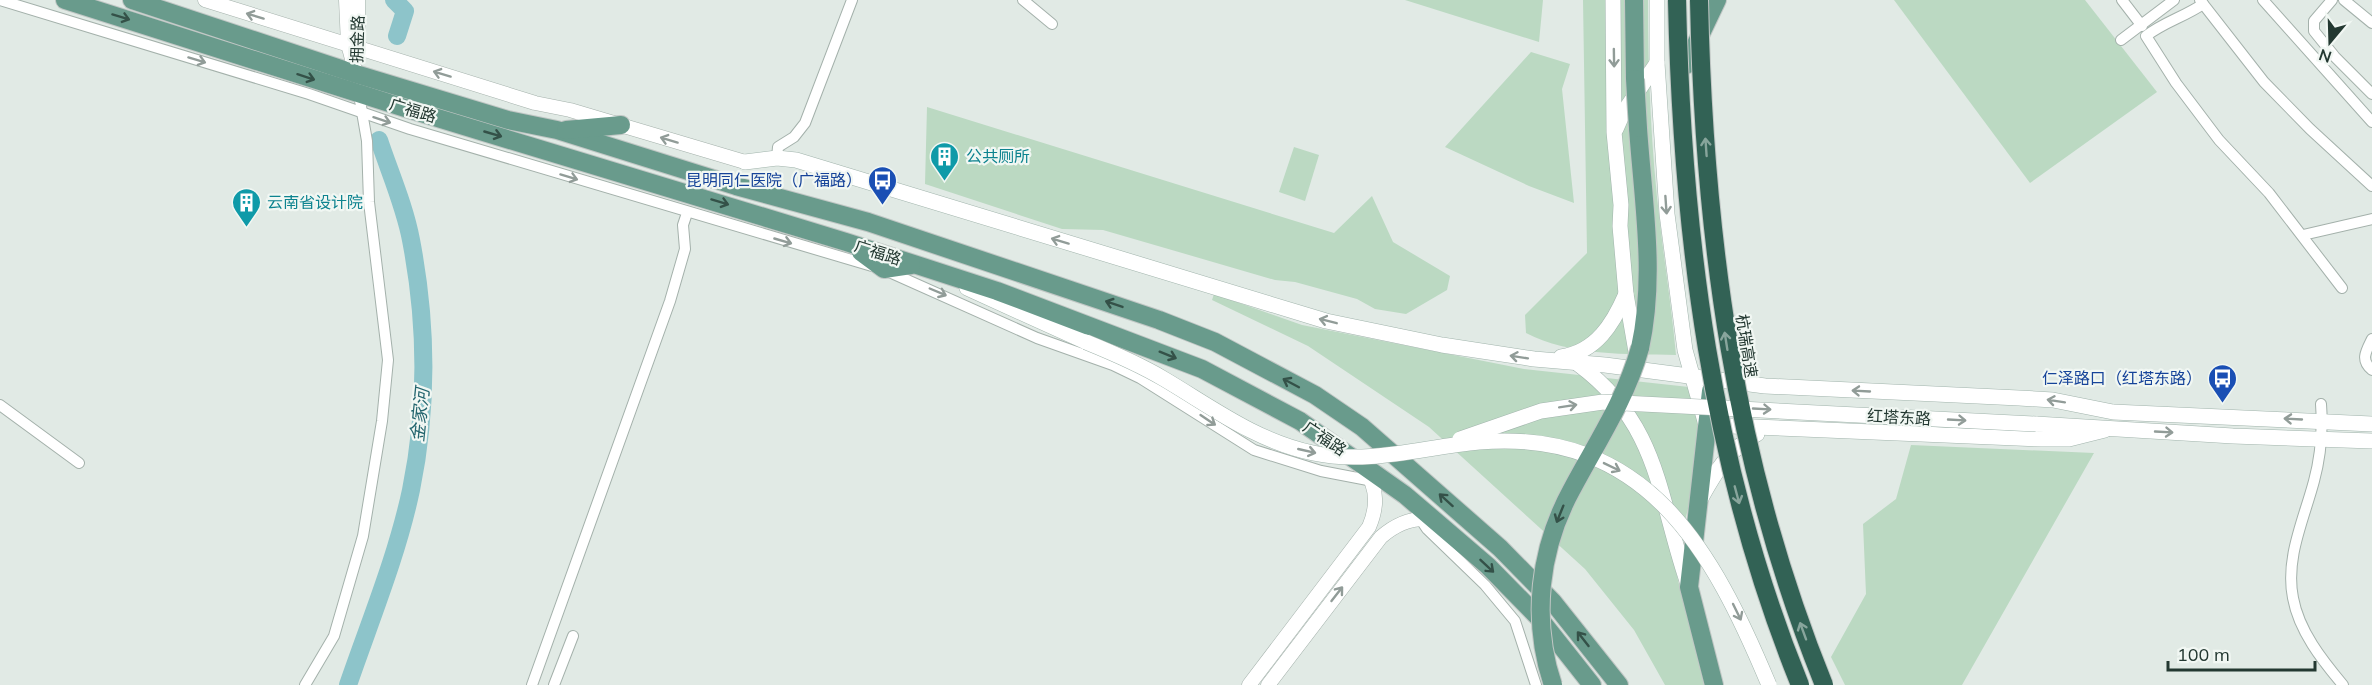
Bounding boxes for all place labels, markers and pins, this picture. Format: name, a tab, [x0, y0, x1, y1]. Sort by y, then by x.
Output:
building icon: 公共厕所	[929, 140, 961, 182]
place label: 公共厕所	[966, 146, 1030, 166]
bus stop icon: 昆明同仁医院（广福路）	[867, 164, 899, 206]
place label: 昆明同仁医院（广福路）	[686, 170, 862, 190]
building icon: 云南省设计院	[230, 186, 262, 228]
place label: 云南省设计院	[267, 192, 363, 212]
bus stop icon: 仁泽路口（红塔东路）	[2207, 362, 2239, 404]
place label: 仁泽路口（红塔东路）	[2042, 368, 2202, 388]

